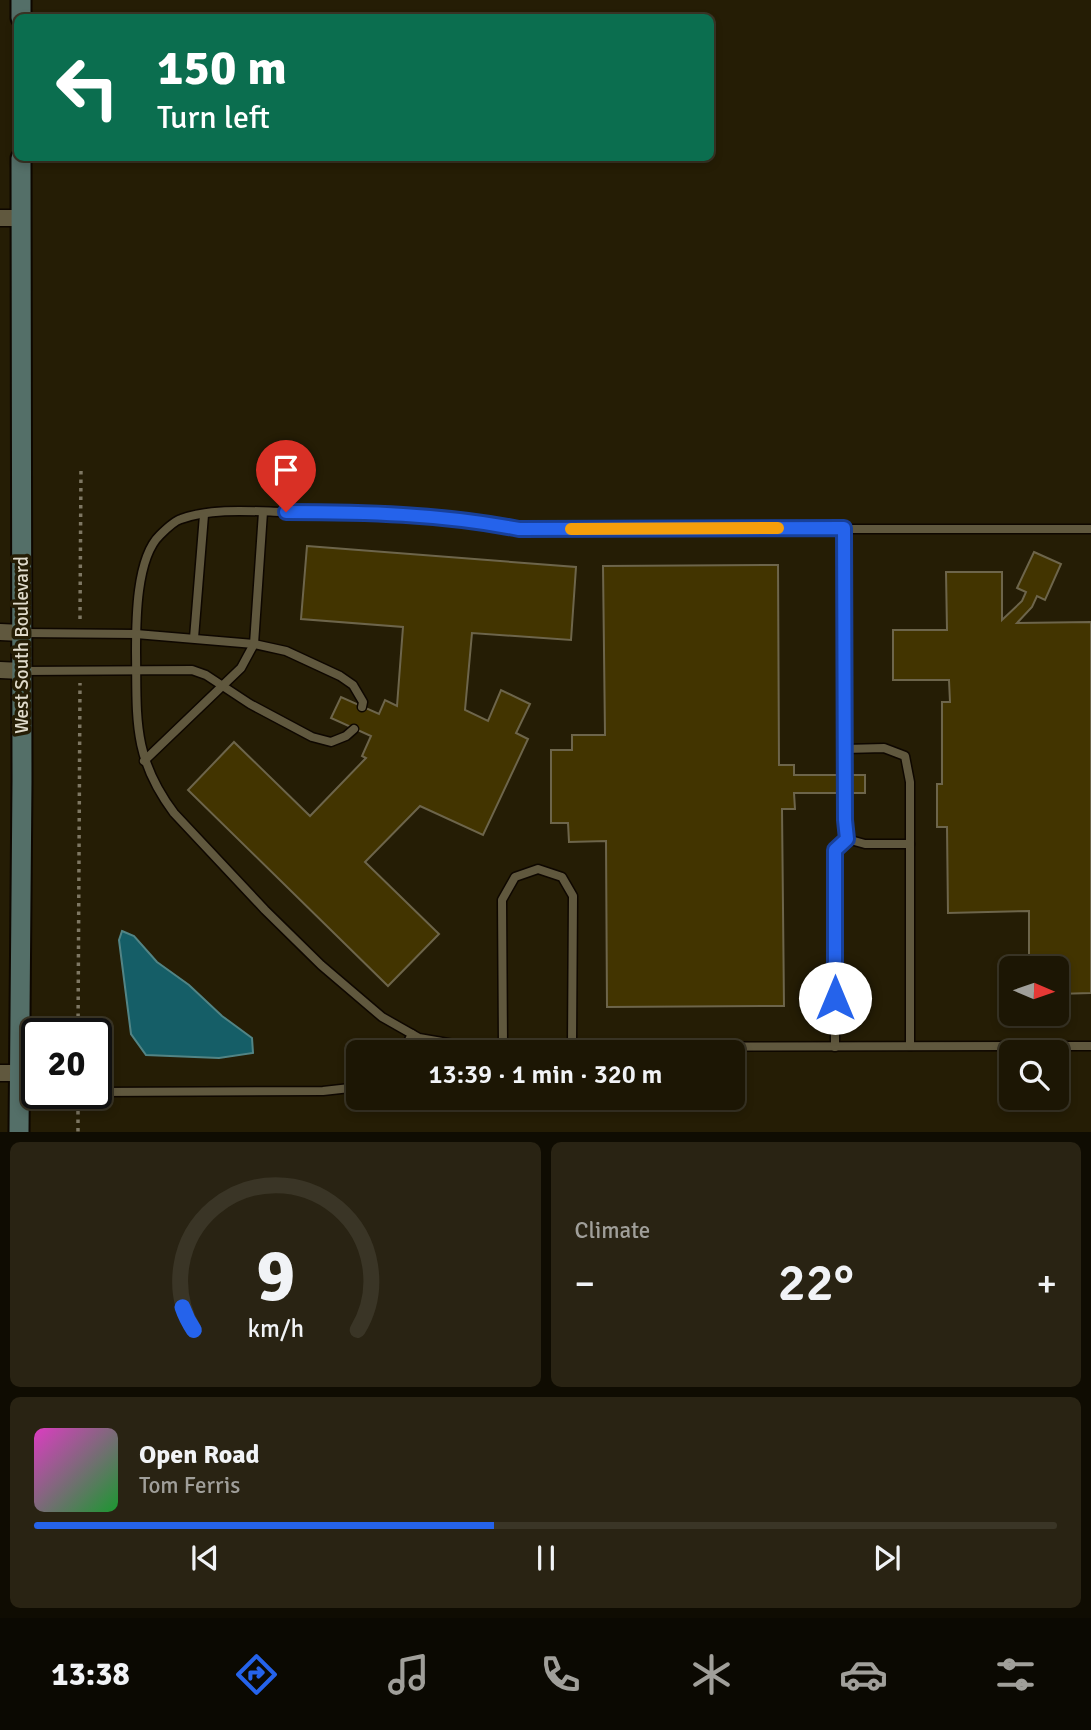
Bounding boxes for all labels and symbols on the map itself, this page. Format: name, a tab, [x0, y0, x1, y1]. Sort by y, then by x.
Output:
pin	[256, 440, 316, 512]
street label: West South Boulevard	[10, 556, 34, 734]
north arrow	[999, 956, 1069, 1026]
position arrow	[798, 961, 872, 1035]
speed limit sign: 20	[21, 1018, 112, 1109]

